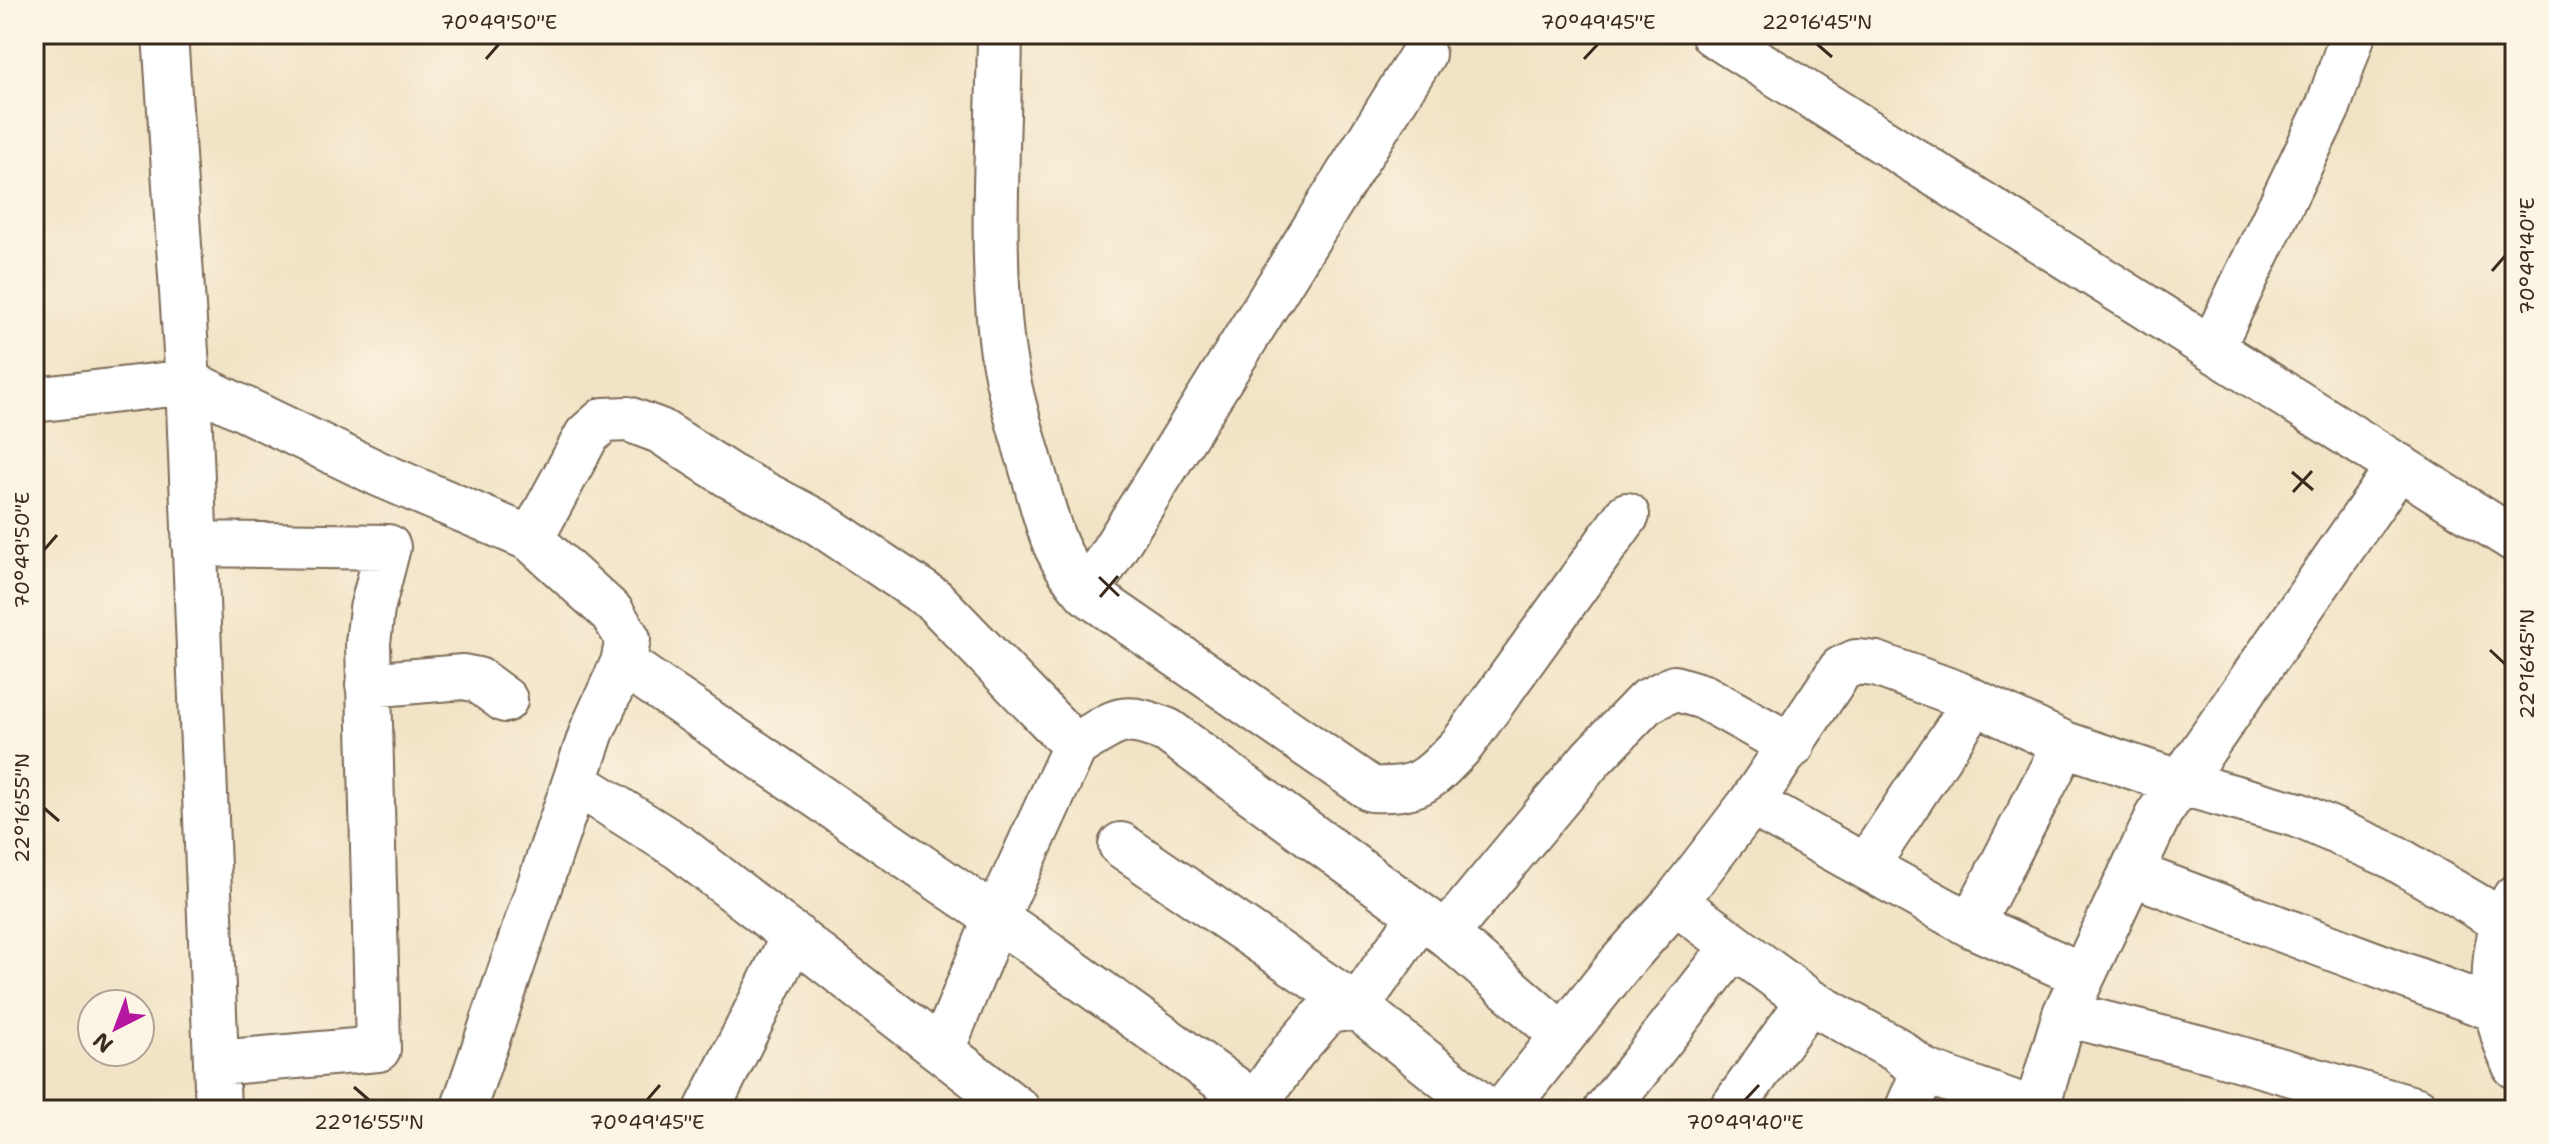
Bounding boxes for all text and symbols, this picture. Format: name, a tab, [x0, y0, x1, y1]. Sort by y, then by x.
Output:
text: 70°49'50"E	[441, 9, 557, 35]
text: 70°49'45"E	[1540, 9, 1656, 35]
text: 22°16'45"N	[1762, 9, 1872, 35]
text: 70°49'40"E	[2514, 197, 2540, 315]
text: 70°49'50"E	[9, 492, 35, 608]
text: 22°16'45"N	[2514, 609, 2540, 719]
text: 22°16'55"N	[9, 753, 35, 863]
north arrow	[76, 988, 156, 1068]
text: N	[87, 1026, 119, 1059]
text: 22°16'55"N	[314, 1109, 424, 1135]
text: 70°49'45"E	[589, 1109, 705, 1135]
text: 70°49'40"E	[1686, 1109, 1804, 1135]

